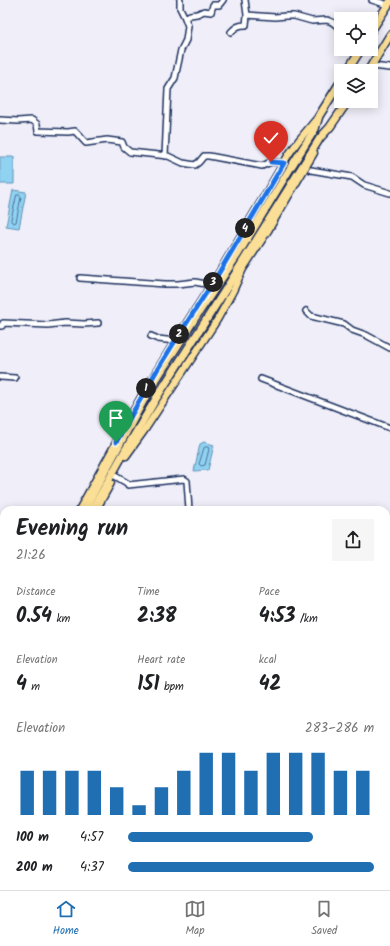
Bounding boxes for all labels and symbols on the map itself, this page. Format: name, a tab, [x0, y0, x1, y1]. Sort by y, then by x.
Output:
pin	[254, 121, 288, 162]
pin: 4	[235, 218, 255, 238]
pin: 3	[203, 272, 223, 292]
pin: 2	[169, 324, 189, 344]
pin: 1	[136, 378, 156, 398]
pin	[99, 401, 133, 442]

